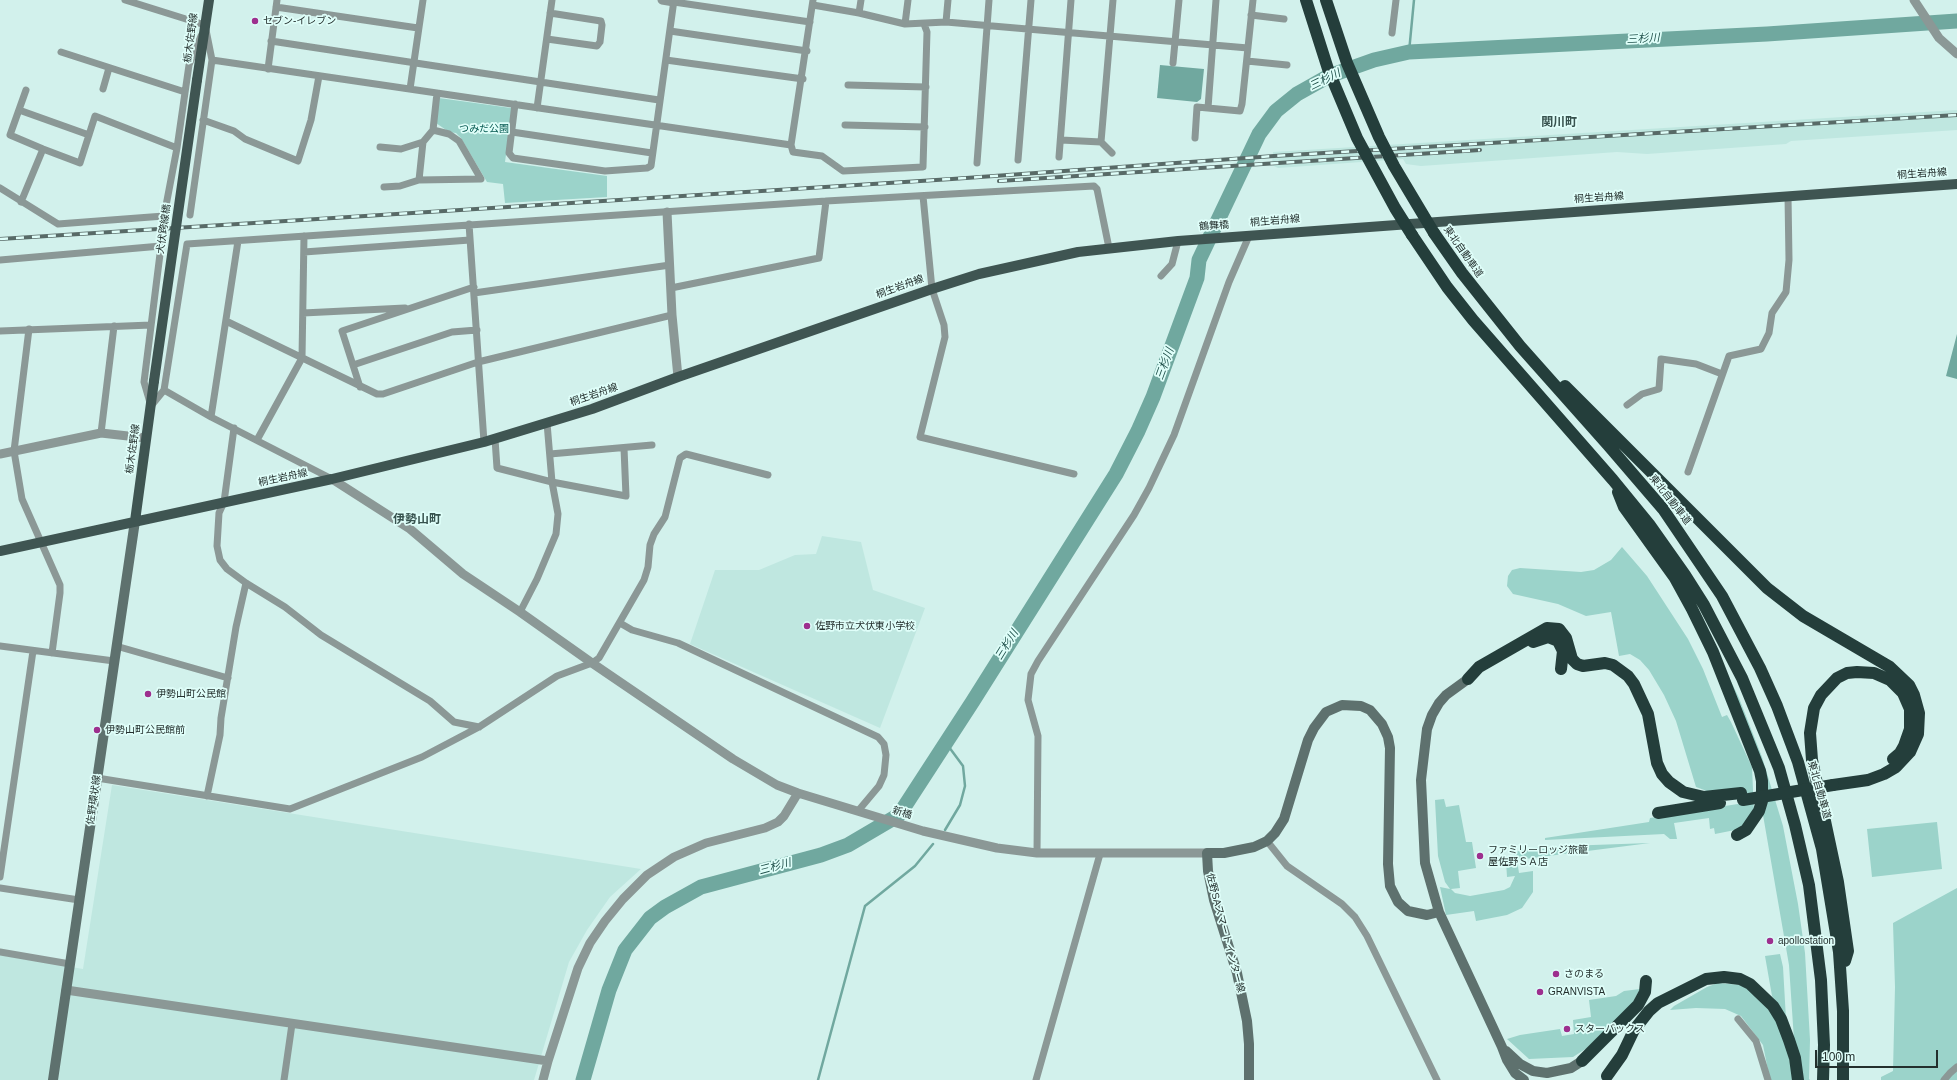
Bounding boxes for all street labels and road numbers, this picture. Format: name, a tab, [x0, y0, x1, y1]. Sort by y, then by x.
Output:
street label: 栃木佐野線	[182, 12, 200, 64]
street label: 桐生岩舟線	[1897, 166, 1947, 182]
street label: 桐生岩舟線	[1574, 190, 1624, 206]
street label: 犬伏跨線橋	[155, 203, 173, 255]
street label: 桐生岩舟線	[1250, 213, 1300, 229]
street label: 鶴舞橋	[1199, 219, 1229, 233]
street label: 東北自動車道	[1441, 224, 1485, 280]
street label: 桐生岩舟線	[874, 273, 926, 301]
street label: 桐生岩舟線	[568, 381, 620, 409]
street label: 栃木佐野線	[124, 423, 142, 475]
street label: 桐生岩舟線	[257, 467, 309, 489]
street label: 東北自動車道	[1647, 473, 1693, 527]
street label: 東北自動車道	[1805, 760, 1833, 820]
street label: 佐野環状線	[85, 774, 103, 826]
street label: 新橋	[891, 804, 913, 822]
street label: 佐野SAスマートインター線	[1203, 872, 1247, 994]

